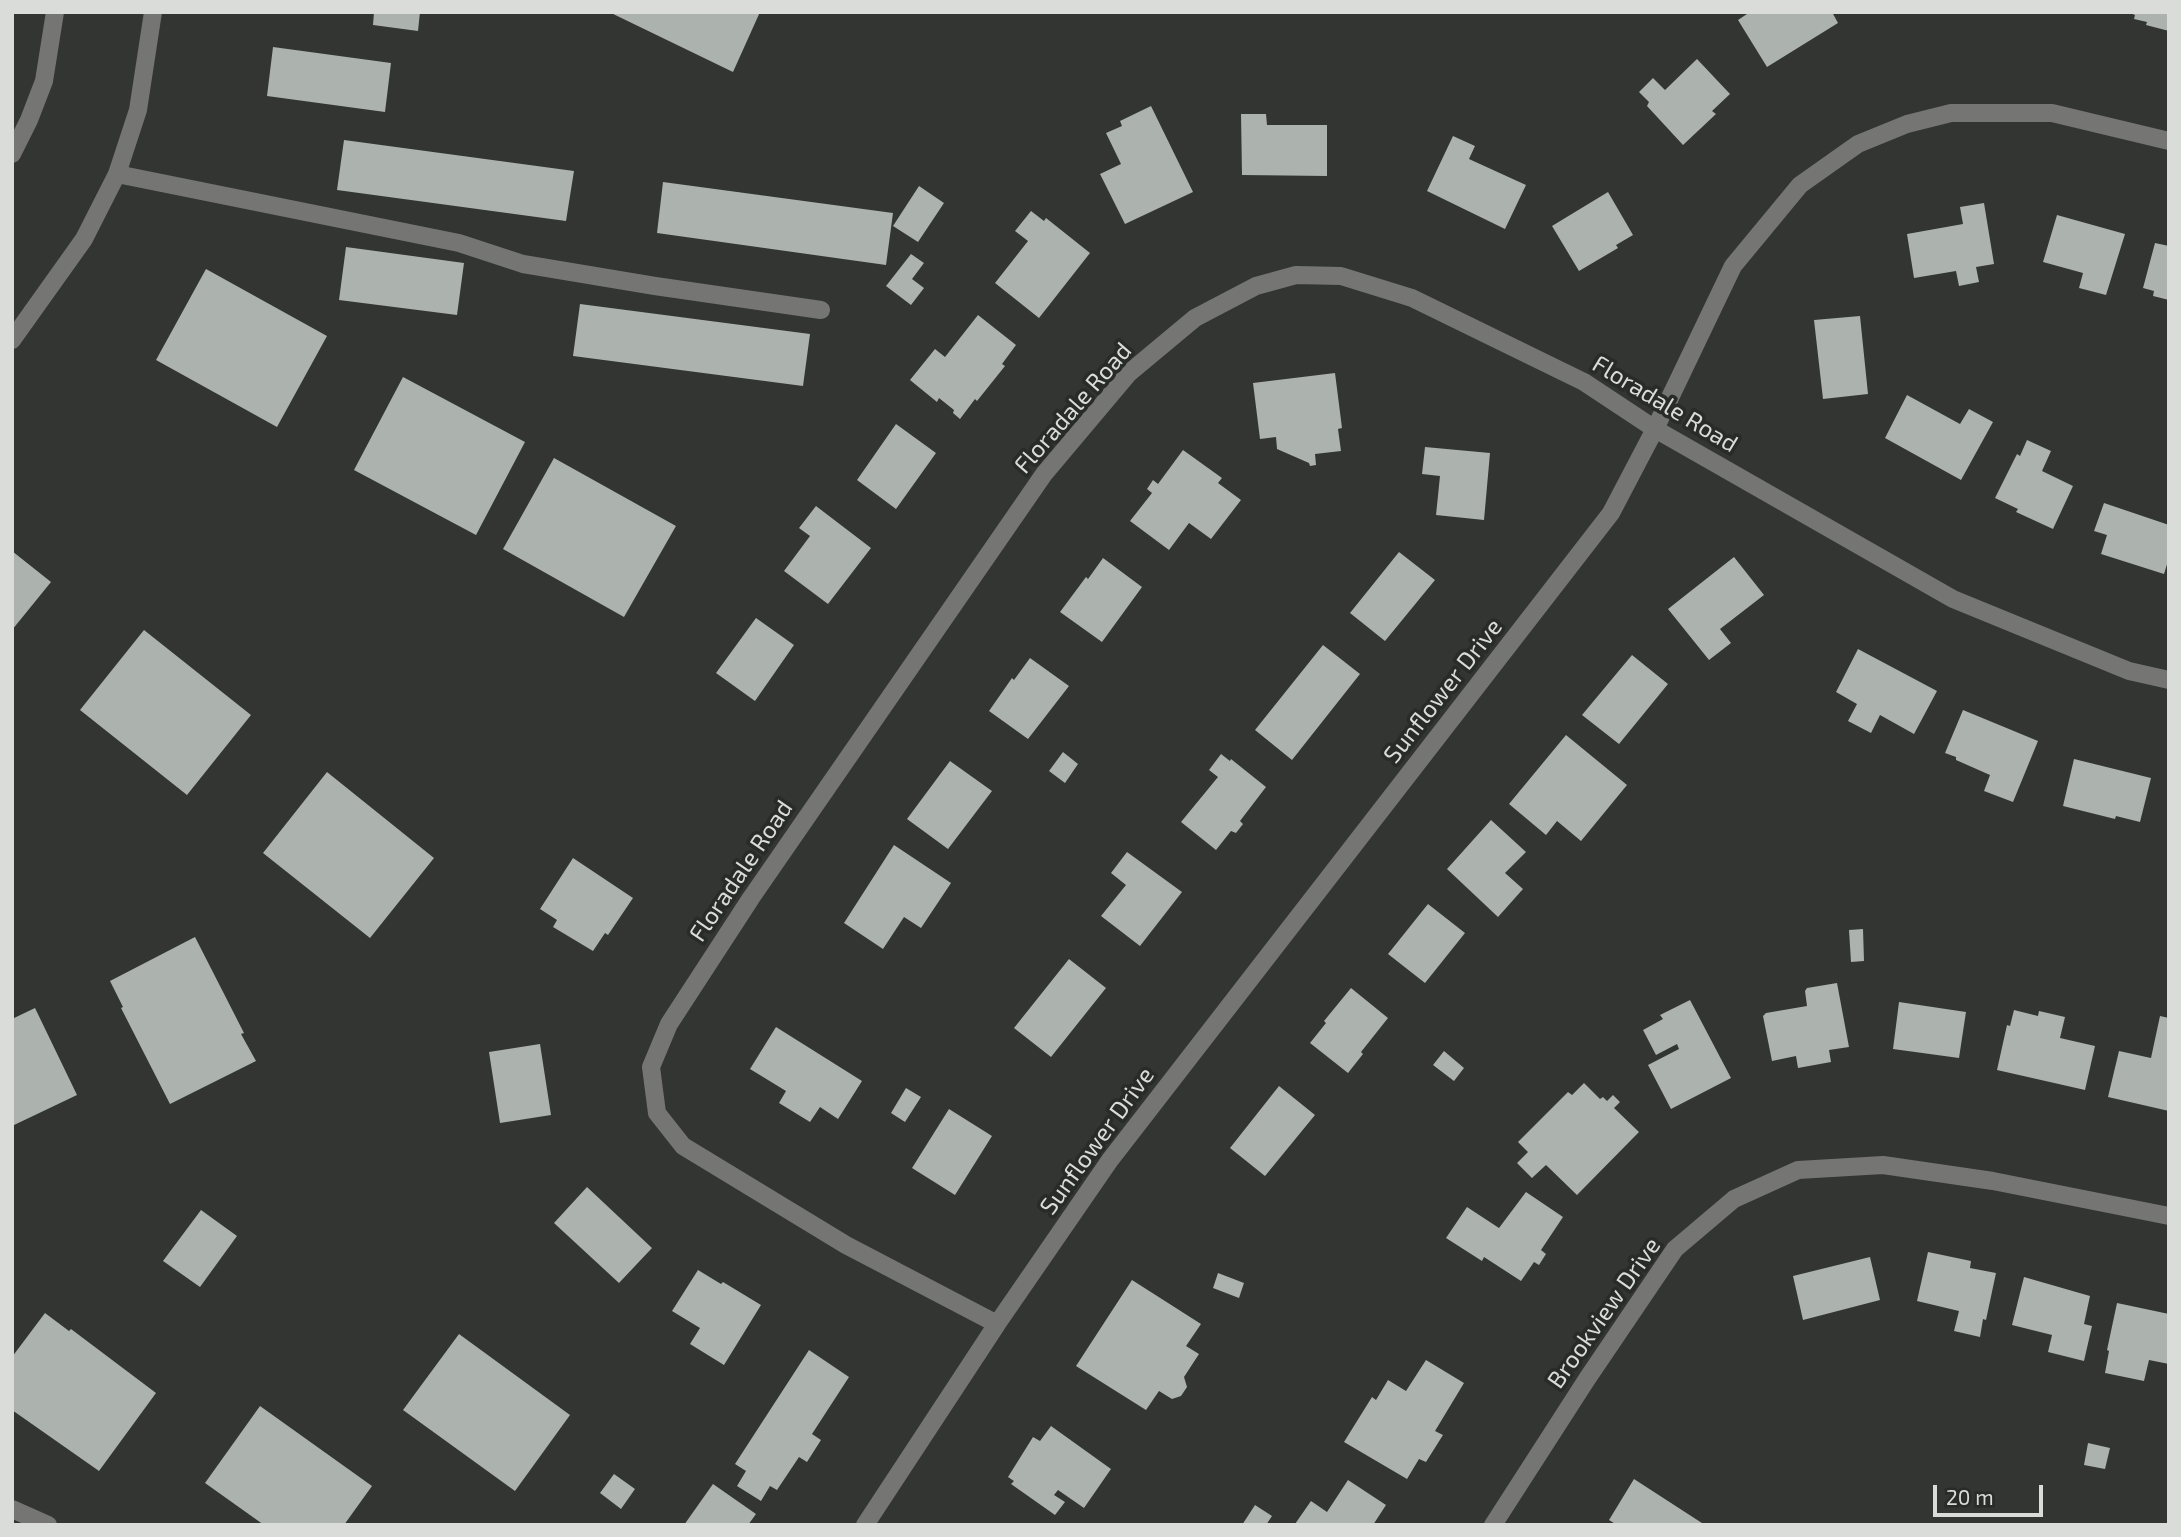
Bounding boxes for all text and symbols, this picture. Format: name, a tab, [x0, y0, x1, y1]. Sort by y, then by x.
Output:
street label: Floradale Road	[1008, 337, 1138, 479]
street label: Floradale Road	[1587, 349, 1743, 459]
street label: Sunflower Drive	[1378, 613, 1508, 769]
street label: Floradale Road	[683, 795, 799, 947]
street label: Sunflower Drive	[1034, 1062, 1160, 1220]
street label: Brookview Drive	[1541, 1232, 1667, 1394]
scale bar	[1936, 1470, 2046, 1514]
text: 20 m	[1946, 1484, 1994, 1509]

